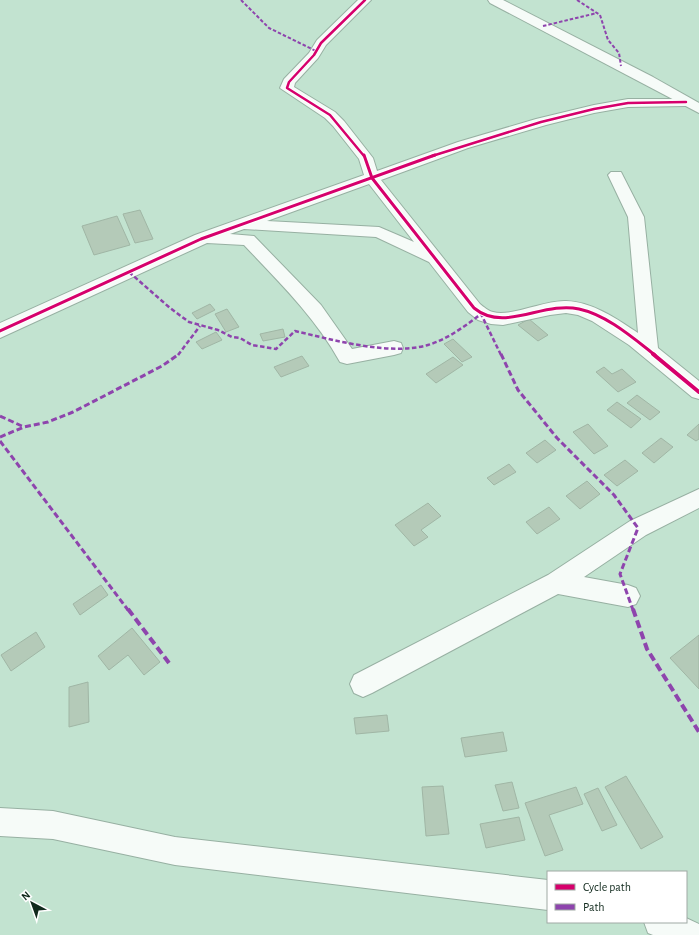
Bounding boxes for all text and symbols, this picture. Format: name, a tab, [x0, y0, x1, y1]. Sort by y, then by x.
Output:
legend	[547, 871, 687, 923]
text: Cycle path	[583, 881, 631, 894]
north arrow	[12, 883, 52, 923]
text: N	[19, 889, 32, 902]
text: Path	[583, 901, 605, 913]

